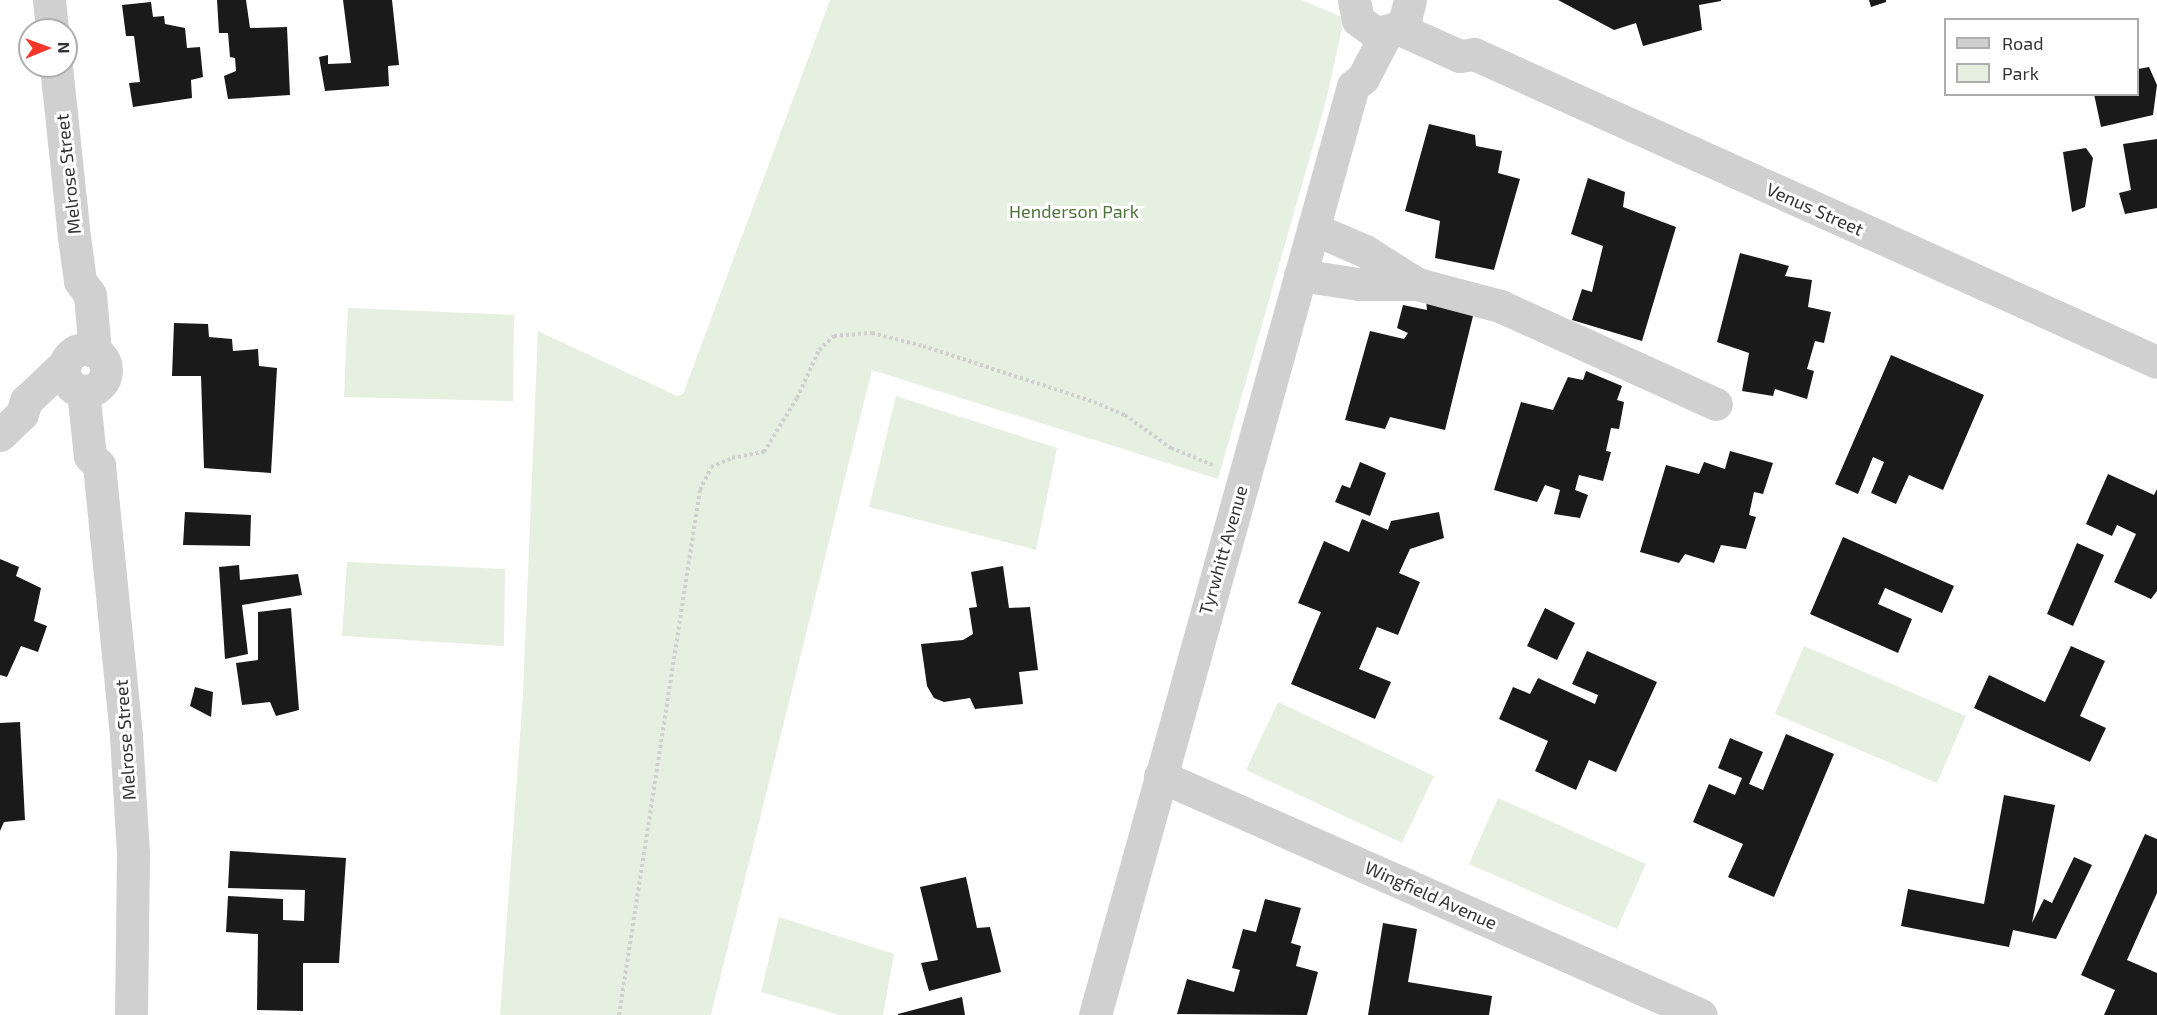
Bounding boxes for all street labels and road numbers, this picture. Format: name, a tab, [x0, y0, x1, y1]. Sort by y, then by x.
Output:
street label: Melrose Street	[51, 113, 85, 235]
street label: Venus Street	[1763, 178, 1867, 240]
street label: Tyrwhitt Avenue	[1194, 483, 1252, 617]
street label: Melrose Street	[110, 679, 140, 801]
street label: Wingfield Avenue	[1361, 856, 1501, 934]

